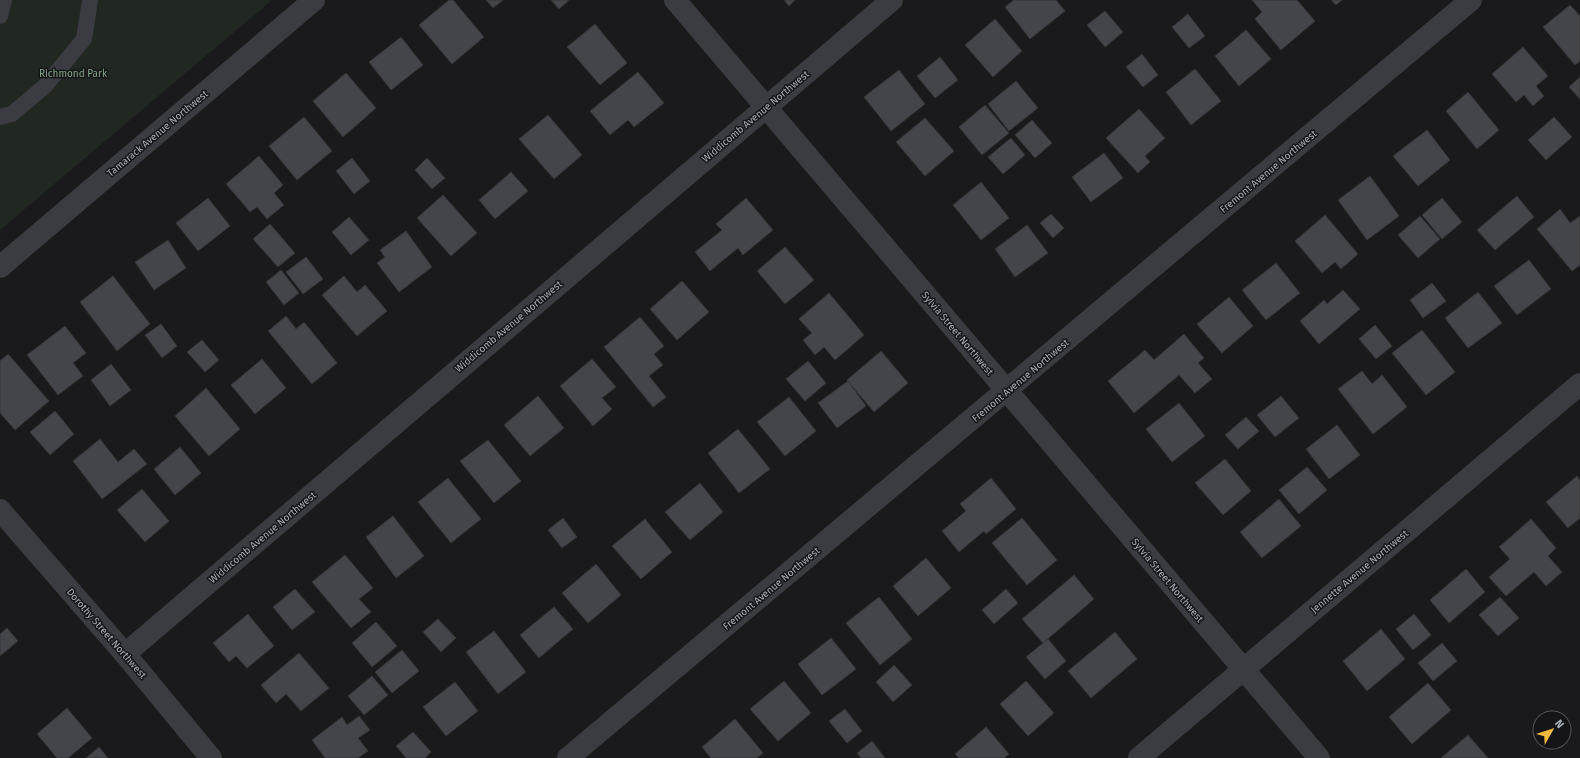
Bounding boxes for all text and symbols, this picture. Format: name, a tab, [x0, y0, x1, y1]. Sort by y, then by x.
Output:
park label: Richmond Park	[39, 68, 108, 80]
street label: Widdicomb Avenue Northwest	[700, 68, 812, 165]
street label: Tamarack Avenue Northwest	[105, 88, 211, 180]
street label: Fremont Avenue Northwest	[1218, 127, 1320, 216]
street label: Widdicomb Avenue Northwest	[453, 278, 565, 375]
street label: Sylvia Street Northwest	[919, 289, 996, 378]
street label: Fremont Avenue Northwest	[970, 336, 1072, 425]
street label: Widdicomb Avenue Northwest	[207, 489, 319, 586]
street label: Jennette Avenue Northwest	[1308, 527, 1411, 616]
street label: Sylvia Street Northwest	[1129, 536, 1206, 625]
street label: Fremont Avenue Northwest	[721, 544, 823, 633]
street label: Dorothy Street Northwest	[64, 586, 149, 681]
north arrow	[1532, 710, 1572, 750]
text: N	[1552, 717, 1567, 731]

